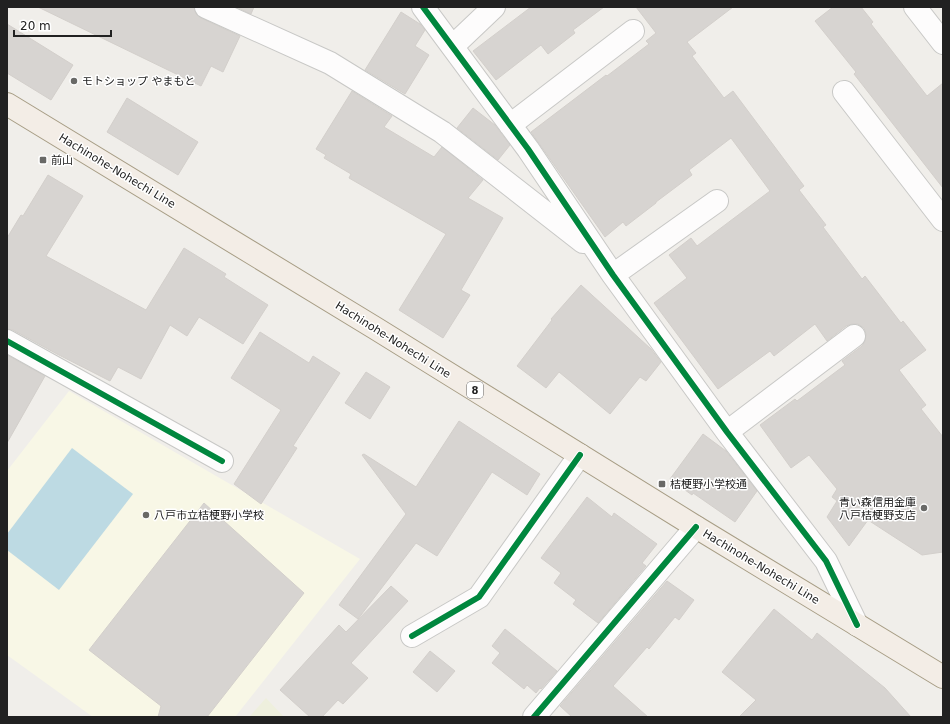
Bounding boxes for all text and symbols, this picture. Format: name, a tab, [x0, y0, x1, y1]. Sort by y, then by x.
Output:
scale bar	[14, 12, 111, 38]
text: 20 m	[20, 19, 51, 33]
place label: モトショップ やまもと	[82, 75, 195, 88]
marker: モトショップ やまもと	[69, 76, 79, 86]
street label: Hachinohe-Nohechi Line	[56, 131, 178, 211]
place label: 前山	[51, 154, 73, 167]
marker: 前山	[38, 155, 48, 165]
street label: Hachinohe-Nohechi Line	[333, 299, 453, 381]
road number: 8	[467, 382, 483, 398]
place label: 桔梗野小学校通	[670, 478, 747, 491]
marker: 桔梗野小学校通	[657, 479, 667, 489]
place label: 青い森信用金庫 八戸桔梗野支店	[839, 496, 916, 522]
marker: 青い森信用金庫 八戸桔梗野支店	[919, 503, 929, 513]
place label: 八戸市立桔梗野小学校	[154, 509, 264, 522]
marker: 八戸市立桔梗野小学校	[141, 510, 151, 520]
street label: Hachinohe-Nohechi Line	[700, 527, 822, 607]

